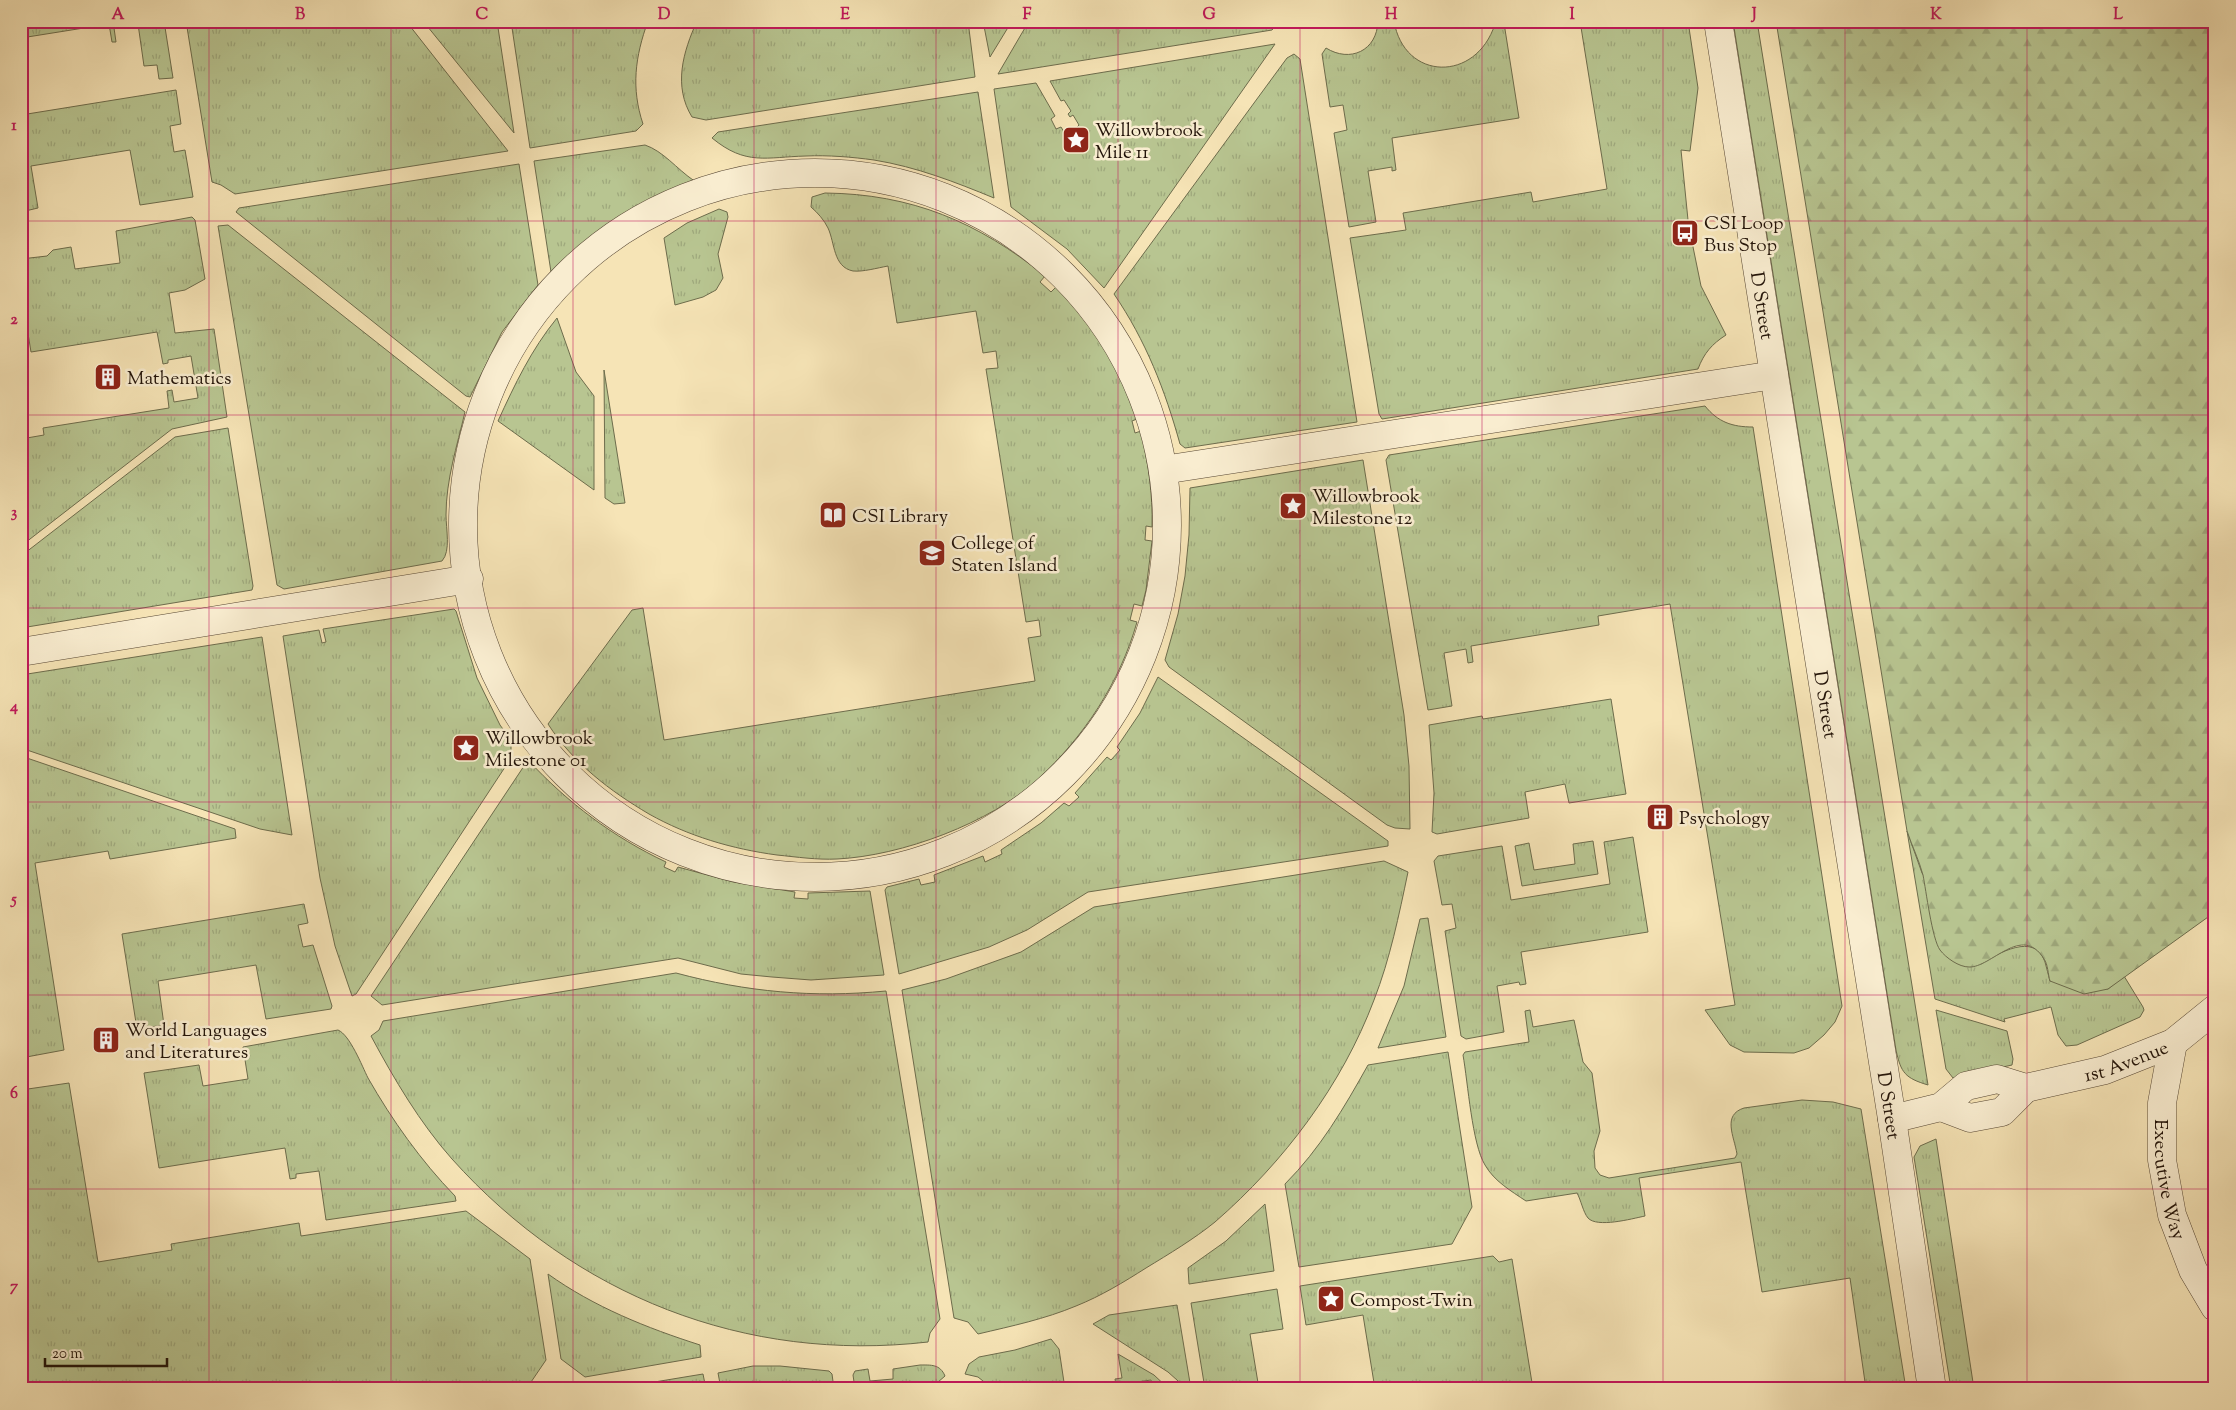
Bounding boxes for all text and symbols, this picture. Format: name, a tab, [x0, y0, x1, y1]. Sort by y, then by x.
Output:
text: A	[112, 4, 125, 27]
text: B	[295, 4, 305, 27]
text: C	[476, 4, 489, 27]
text: D	[658, 4, 671, 27]
text: E	[840, 4, 850, 27]
text: F	[1023, 4, 1032, 27]
text: G	[1202, 4, 1216, 27]
text: H	[1385, 4, 1398, 27]
text: I	[1569, 4, 1575, 27]
text: J	[1750, 4, 1757, 27]
text: K	[1930, 4, 1942, 27]
text: L	[2113, 4, 2123, 27]
text: 1	[11, 115, 17, 138]
place label: Willowbrook Mile 11	[1095, 118, 1204, 167]
place icon: Willowbrook Mile 11	[1061, 125, 1091, 155]
place label: CSI Loop Bus Stop	[1704, 211, 1784, 260]
bus stop icon: CSI Loop Bus Stop	[1670, 218, 1700, 248]
street label: D Street	[1742, 270, 1779, 342]
text: 2	[10, 309, 18, 332]
building icon: Mathematics	[93, 362, 123, 392]
place label: Mathematics	[127, 366, 231, 393]
place label: Willowbrook Milestone 12	[1312, 484, 1421, 533]
place icon: Willowbrook Milestone 12	[1278, 491, 1308, 521]
library icon: CSI Library	[818, 500, 848, 530]
text: 3	[11, 502, 18, 525]
place label: CSI Library	[852, 504, 949, 531]
place label: College of Staten Island	[951, 531, 1058, 580]
school or university icon: College of Staten Island	[917, 538, 947, 568]
street label: D Street	[1805, 669, 1843, 741]
text: 4	[9, 696, 18, 719]
place label: Willowbrook Milestone 01	[485, 726, 594, 775]
place icon: Willowbrook Milestone 01	[451, 733, 481, 763]
building icon: Psychology	[1645, 802, 1675, 832]
place label: Psychology	[1679, 806, 1771, 833]
text: 5	[9, 889, 17, 912]
place label: World Languages and Literatures	[125, 1018, 267, 1067]
building icon: World Languages and Literatures	[91, 1025, 121, 1055]
street label: 1st Avenue	[2082, 1035, 2173, 1090]
street label: D Street	[1869, 1070, 1906, 1142]
text: 6	[10, 1083, 18, 1106]
street label: Executive Way	[2146, 1119, 2191, 1245]
text: 7	[10, 1276, 19, 1299]
place icon: Compost-Twin	[1316, 1284, 1346, 1314]
place label: Compost-Twin	[1350, 1288, 1473, 1315]
scale bar	[45, 1335, 168, 1367]
text: 20 m	[52, 1344, 83, 1365]

